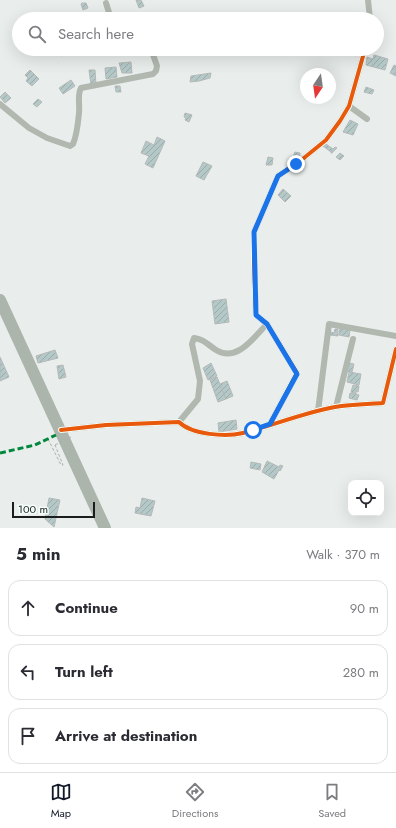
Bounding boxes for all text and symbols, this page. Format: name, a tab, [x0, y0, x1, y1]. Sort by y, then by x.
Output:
search box	[12, 12, 384, 56]
icon: search	[26, 23, 48, 45]
text: Search here	[58, 23, 134, 45]
north arrow	[300, 68, 336, 104]
route end	[287, 155, 305, 173]
route start	[244, 421, 262, 439]
map controls	[348, 480, 384, 516]
button: locate	[348, 480, 384, 516]
scale bar	[12, 500, 95, 519]
text: 100 m	[18, 501, 48, 517]
text: 5 min	[16, 542, 60, 566]
text: Walk · 370 m	[306, 545, 380, 564]
icon: ahead	[17, 597, 39, 619]
text: Continue	[55, 597, 118, 619]
text: 90 m	[350, 599, 379, 618]
icon: left	[17, 661, 39, 683]
text: Turn left	[55, 661, 113, 683]
text: 280 m	[343, 663, 379, 682]
icon: arrive	[17, 725, 39, 747]
text: Arrive at destination	[55, 725, 197, 747]
tab: Map	[50, 781, 72, 821]
tab: Directions	[172, 781, 218, 821]
tab: Saved	[318, 781, 346, 821]

